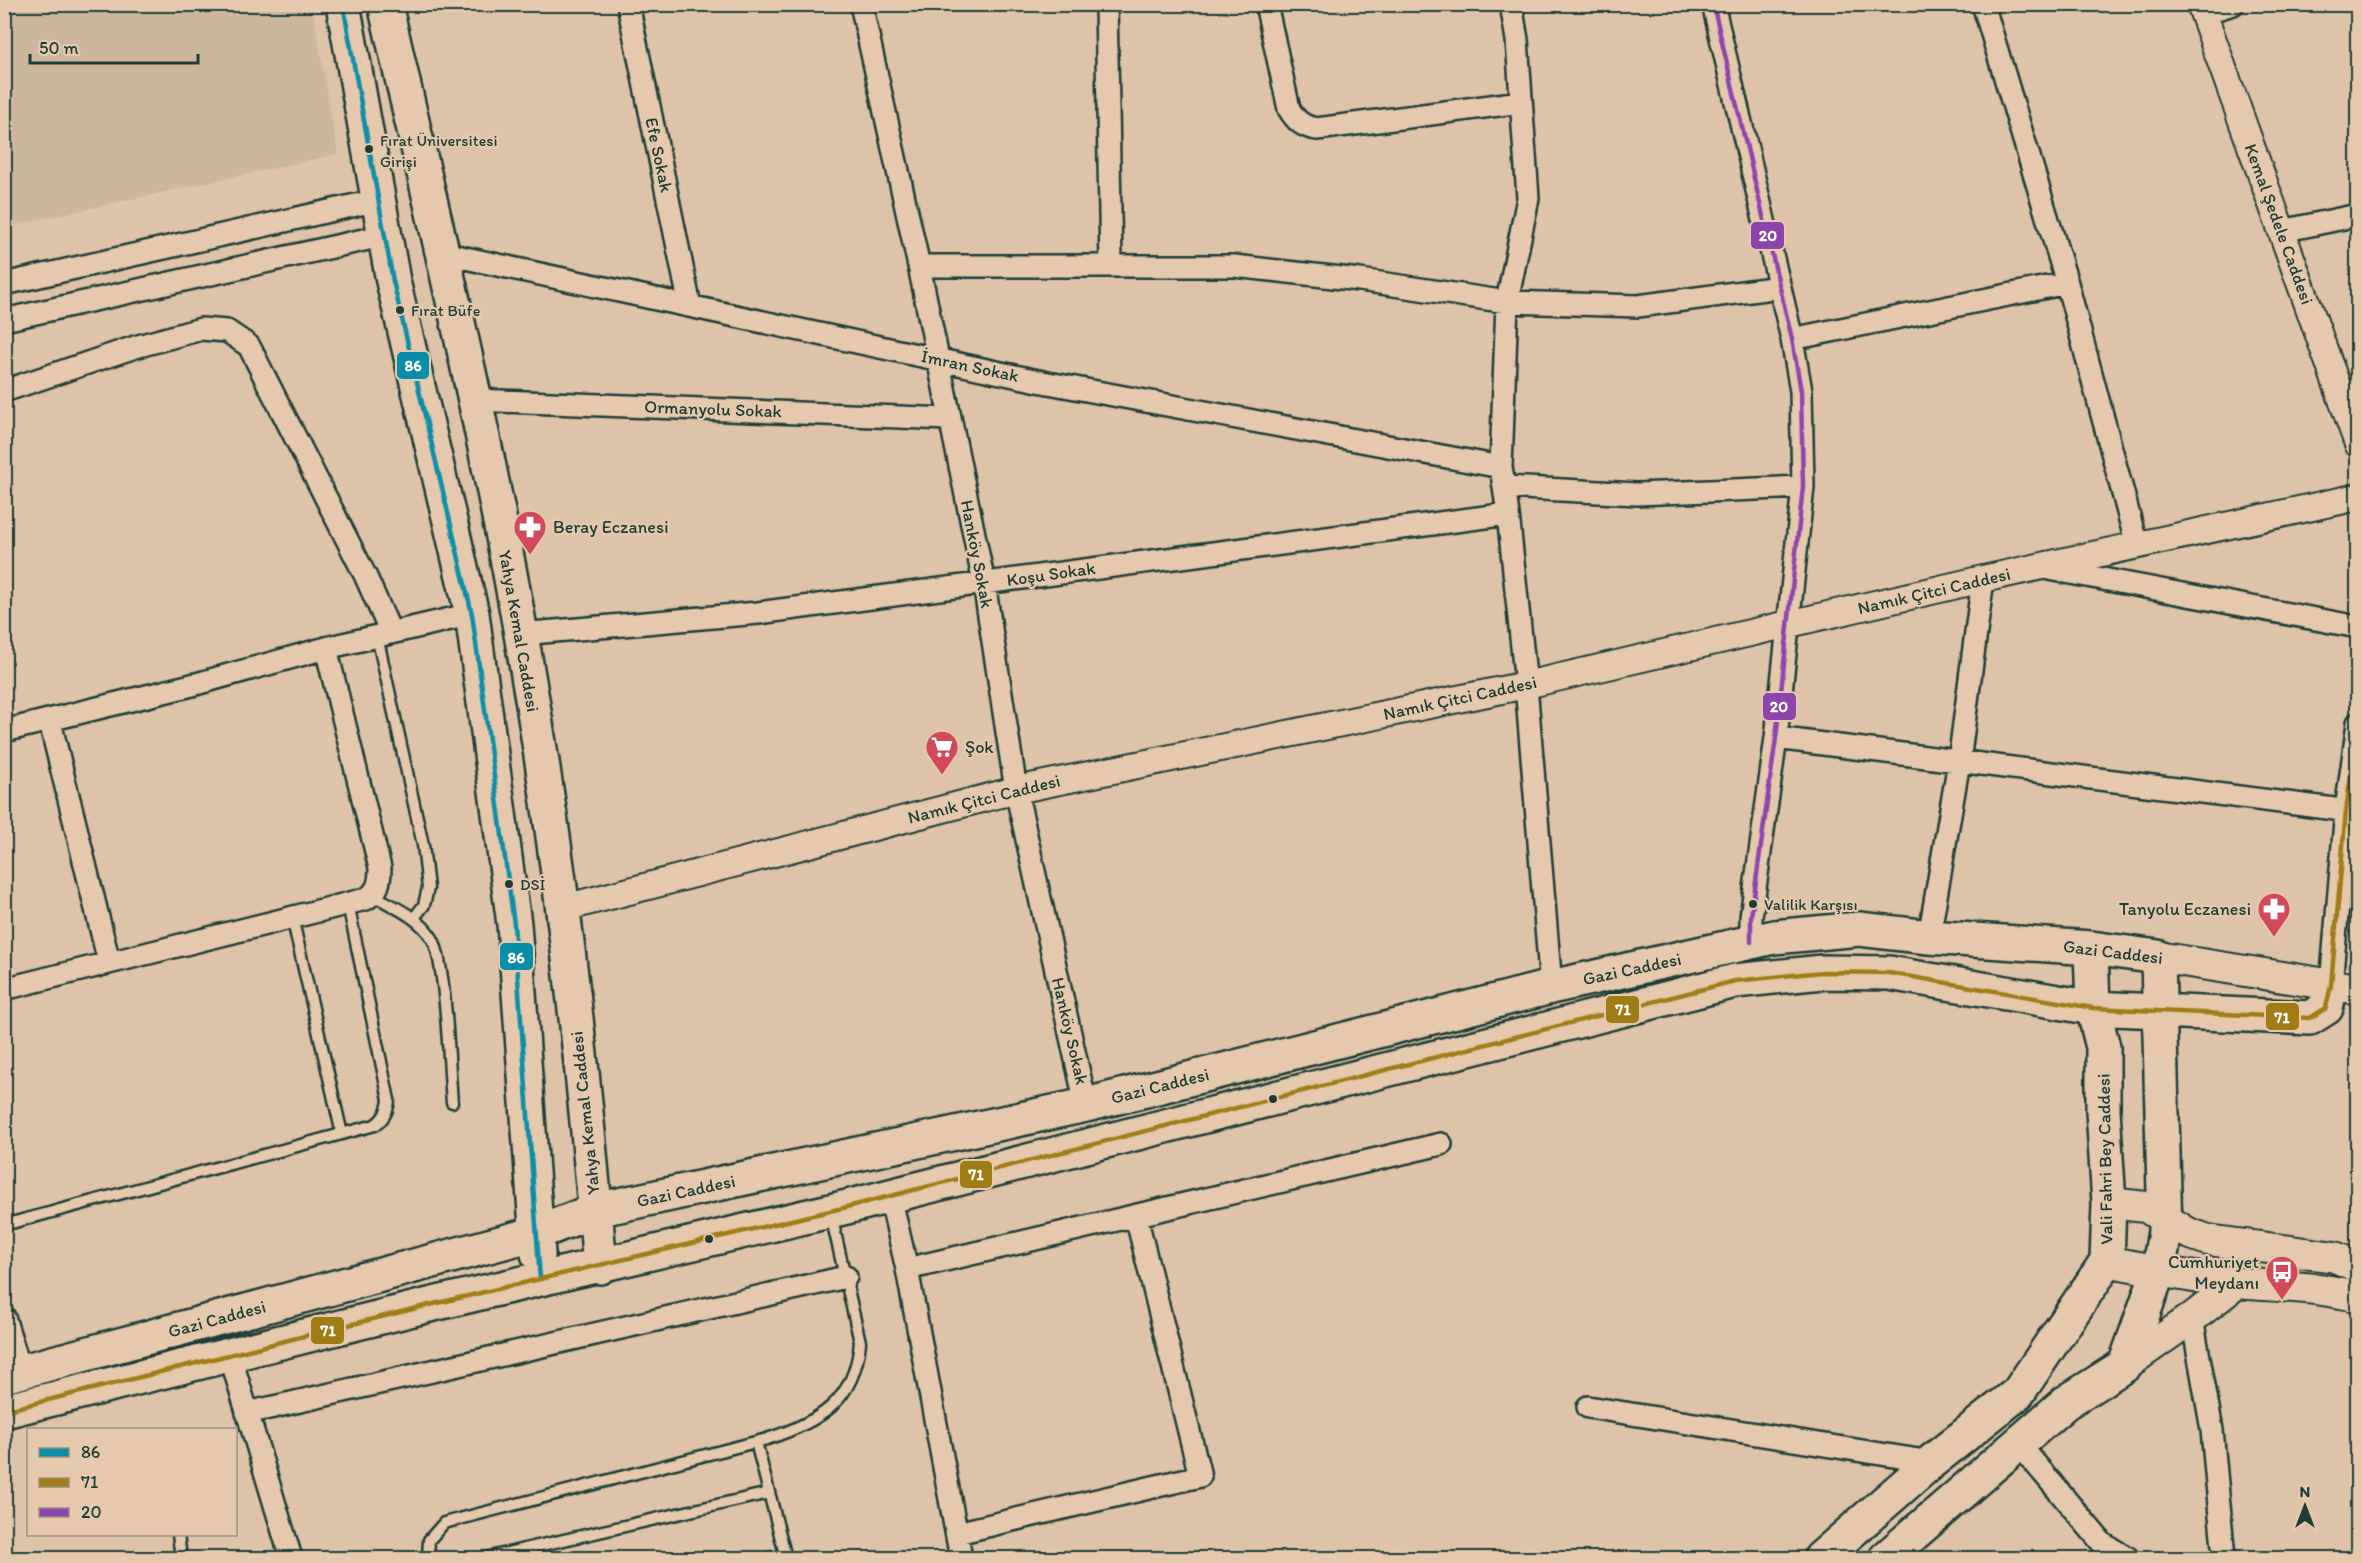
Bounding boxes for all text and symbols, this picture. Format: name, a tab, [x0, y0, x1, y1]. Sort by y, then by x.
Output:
scale bar	[30, 27, 198, 65]
text: 50 m	[39, 37, 79, 59]
street label: Efe Sokak	[640, 116, 678, 195]
place label: Fırat Üniversitesi Girişi	[380, 131, 497, 171]
street label: Kemal Şedele Caddesi	[2240, 141, 2318, 307]
marker: Fırat Üniversitesi Girişi	[363, 143, 375, 155]
line badge: 20	[1750, 221, 1785, 250]
text: 20	[1759, 226, 1777, 245]
place label: Fırat Büfe	[411, 301, 480, 320]
marker: Fırat Büfe	[394, 304, 406, 316]
street label: İmran Sokak	[919, 345, 1021, 387]
line badge: 86	[396, 351, 430, 380]
text: 86	[404, 356, 422, 375]
street label: Ormanyolu Sokak	[644, 396, 783, 422]
street label: Hanköy Sokak	[956, 498, 998, 610]
pharmacy icon: Beray Eczanesi	[512, 509, 548, 556]
place label: Beray Eczanesi	[553, 516, 669, 538]
street label: Yahya Kemal Caddesi	[494, 548, 544, 714]
street label: Koşu Sokak	[1005, 557, 1097, 591]
street label: Namık Çitci Caddesi	[1855, 563, 2013, 619]
street label: Namık Çitci Caddesi	[1381, 671, 1539, 725]
line badge: 20	[1762, 692, 1797, 721]
text: 20	[1770, 697, 1788, 716]
supermarket icon: Şok	[924, 729, 960, 776]
place label: Şok	[965, 736, 994, 758]
street label: Namık Çitci Caddesi	[905, 769, 1063, 829]
place label: DSİ	[520, 875, 546, 894]
marker: DSİ	[503, 878, 515, 890]
pharmacy icon: Tanyolu Eczanesi	[2256, 891, 2292, 938]
place label: Valilik Karşısı	[1764, 895, 1858, 914]
marker: Valilik Karşısı	[1747, 898, 1759, 910]
place label: Tanyolu Eczanesi	[2119, 898, 2251, 920]
street label: Gazi Caddesi	[2062, 935, 2164, 969]
line badge: 86	[499, 942, 534, 971]
text: 86	[507, 948, 525, 967]
street label: Gazi Caddesi	[1581, 948, 1683, 990]
street label: Hanköy Sokak	[1047, 975, 1093, 1087]
line badge: 71	[1605, 995, 1640, 1024]
text: 71	[1614, 1000, 1631, 1019]
line badge: 71	[2265, 1002, 2300, 1031]
text: 71	[2273, 1008, 2290, 1027]
street label: Yahya Kemal Caddesi	[565, 1030, 605, 1196]
street label: Gazi Caddesi	[1109, 1063, 1211, 1109]
street label: Vali Fahri Bey Caddesi	[2093, 1073, 2117, 1245]
unlabelled marker	[1267, 1093, 1279, 1105]
line badge: 71	[959, 1160, 993, 1189]
text: 71	[967, 1165, 984, 1184]
street label: Gazi Caddesi	[635, 1170, 737, 1212]
unlabelled marker	[703, 1233, 715, 1245]
place label: Cumhuriyet Meydanı	[2168, 1251, 2259, 1294]
bus stop icon: Cumhuriyet Meydanı	[2264, 1254, 2300, 1301]
street label: Gazi Caddesi	[166, 1295, 268, 1343]
line badge: 71	[310, 1316, 345, 1345]
text: 71	[319, 1321, 336, 1340]
legend	[27, 1428, 237, 1536]
text: 86	[81, 1441, 100, 1463]
text: 71	[81, 1471, 98, 1493]
north arrow	[2275, 1476, 2335, 1536]
text: N	[2300, 1482, 2310, 1501]
text: 20	[81, 1501, 102, 1523]

